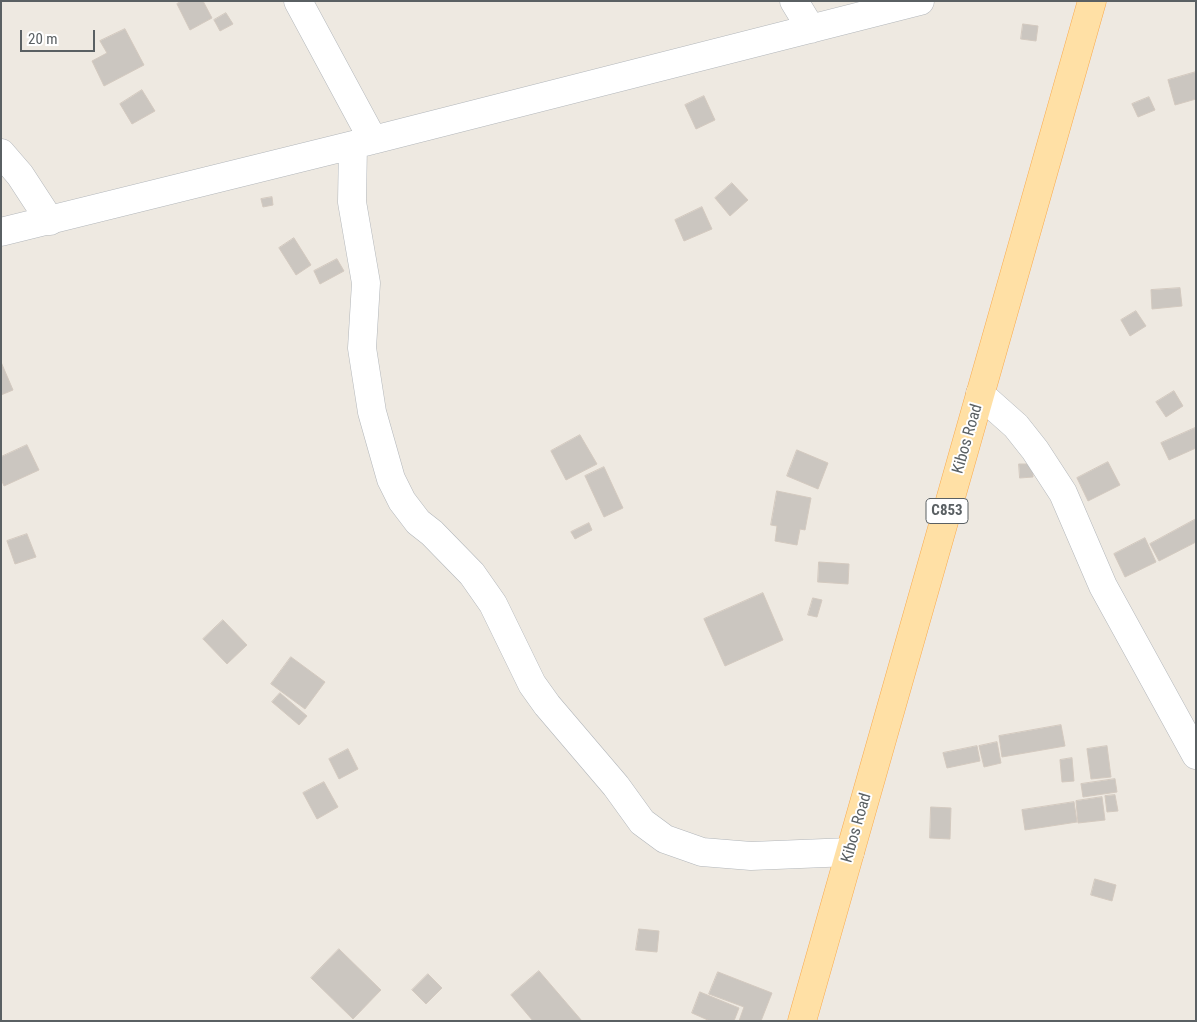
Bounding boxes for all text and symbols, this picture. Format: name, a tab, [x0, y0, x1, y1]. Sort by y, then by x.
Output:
scale bar	[22, 20, 98, 52]
text: 20 m	[28, 30, 58, 48]
street label: Kibos Road	[949, 402, 987, 476]
road number: C853	[926, 498, 968, 524]
street label: Kibos Road	[838, 791, 876, 865]

